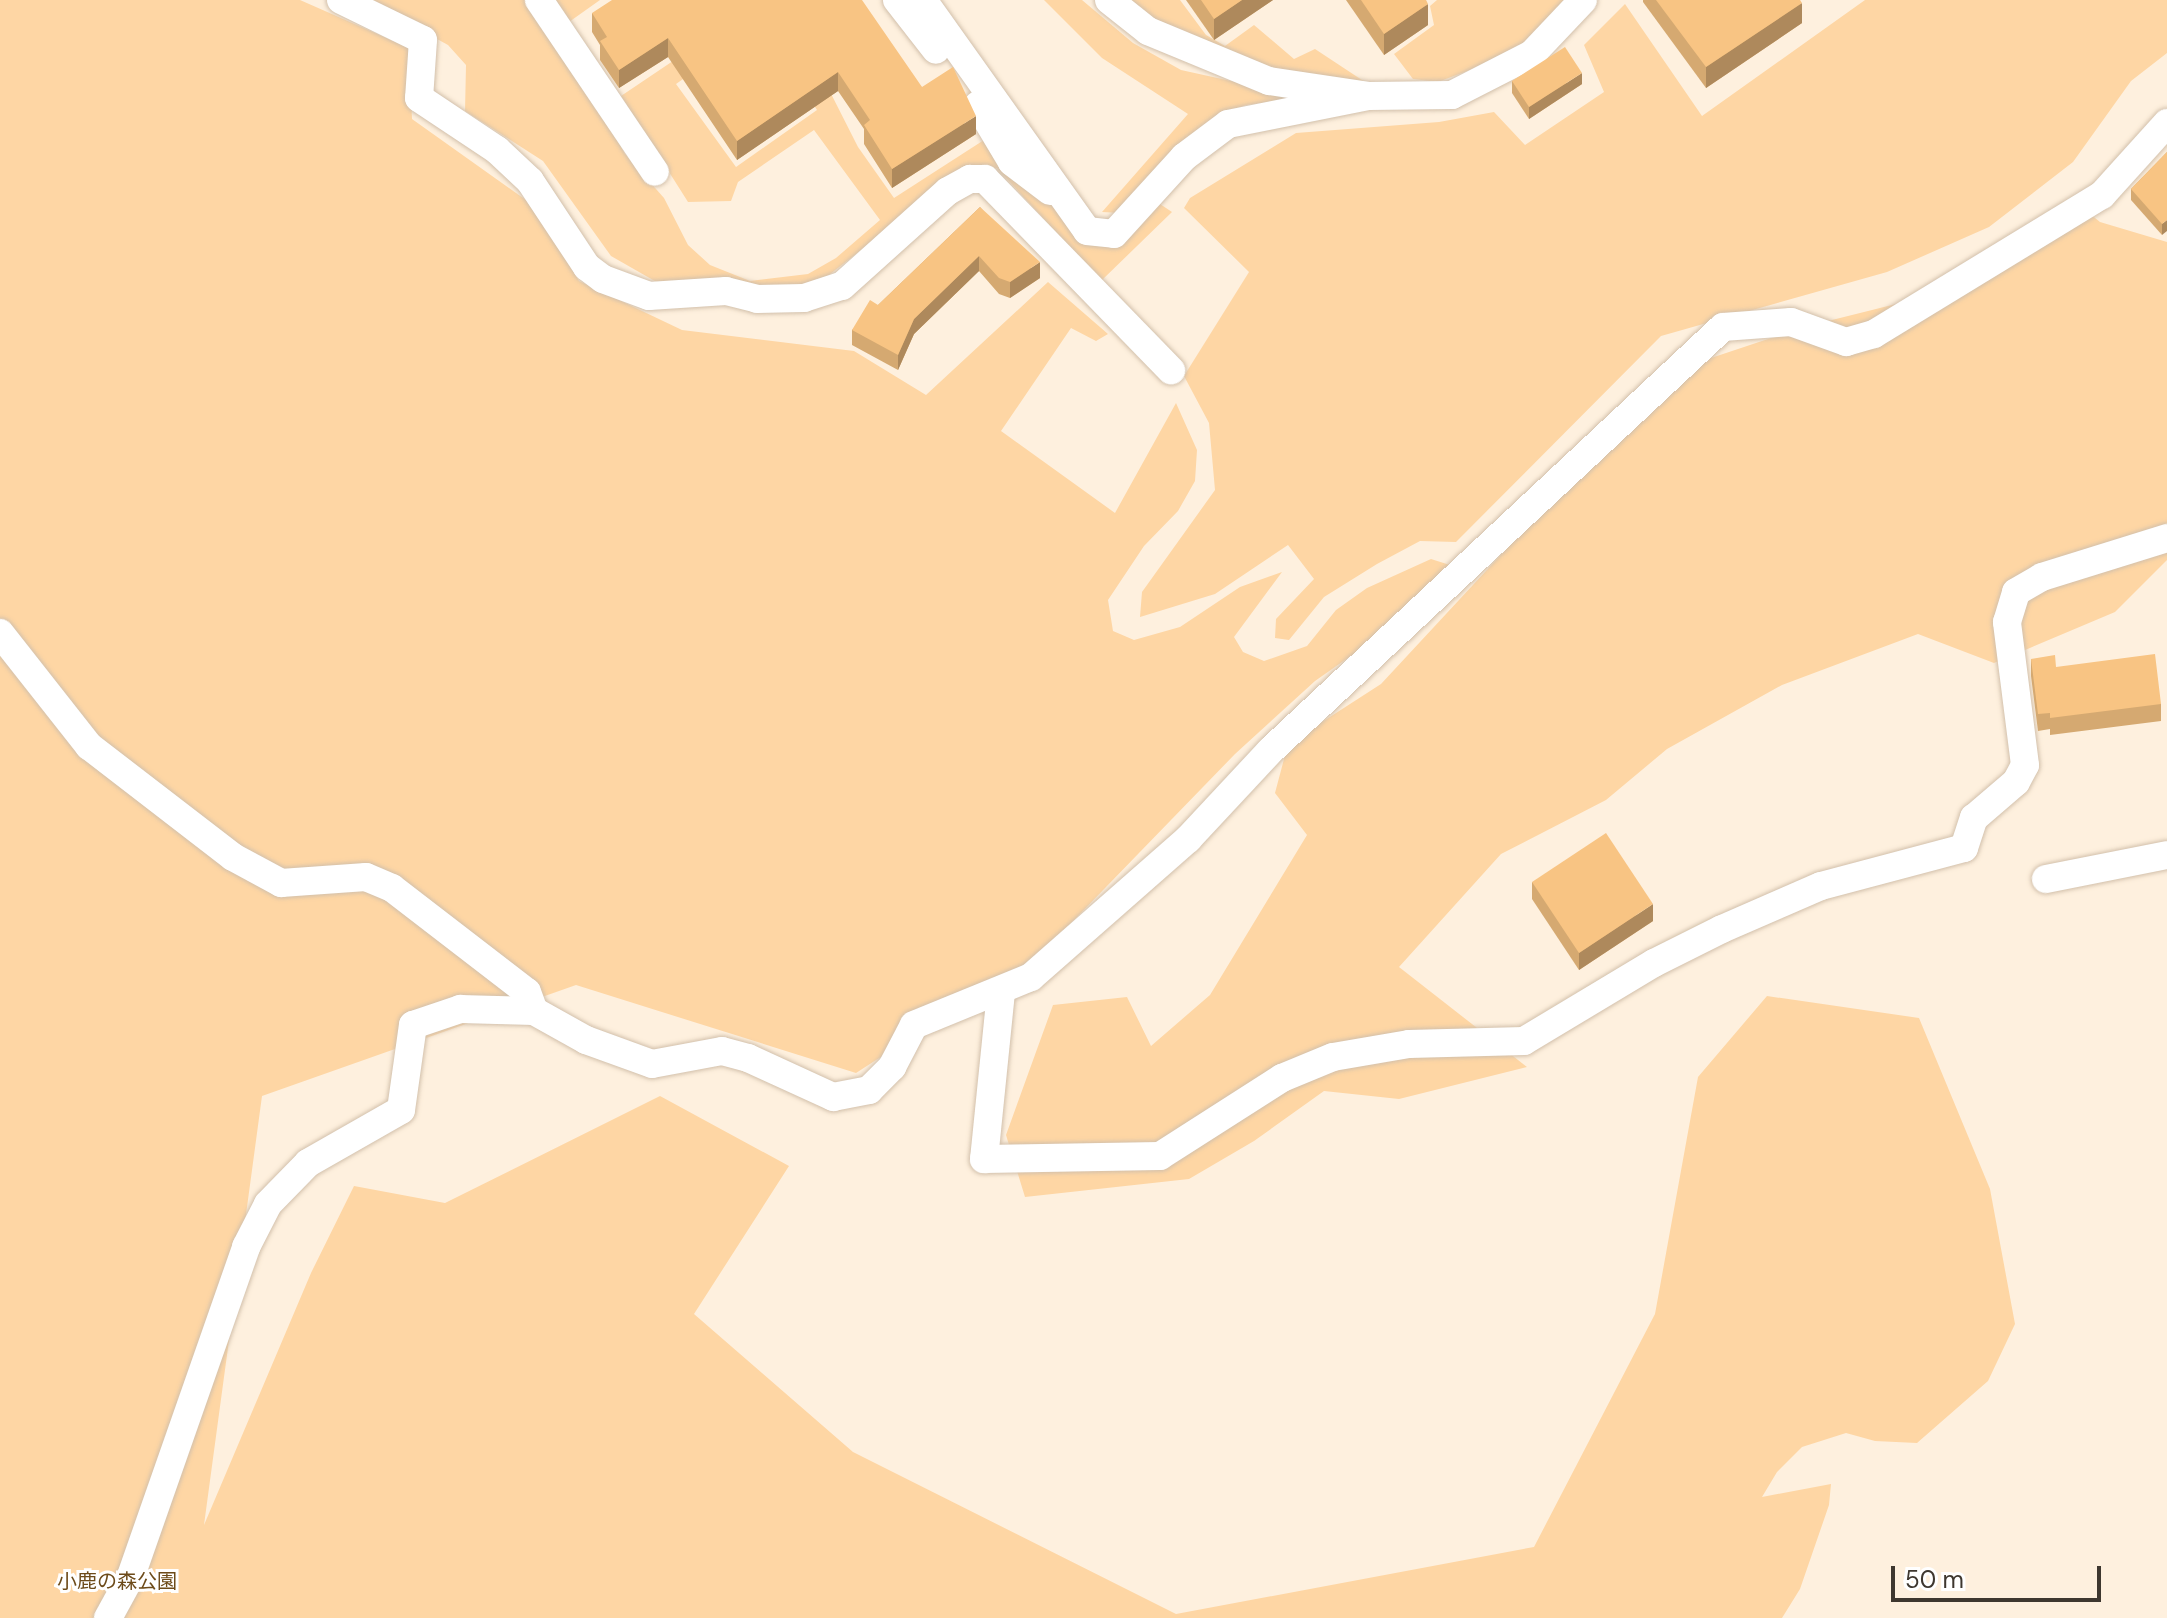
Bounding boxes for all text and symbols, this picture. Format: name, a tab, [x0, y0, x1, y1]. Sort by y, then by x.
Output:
scale bar	[1895, 1550, 2105, 1600]
text: 50 m	[1905, 1564, 1964, 1595]
park label: 小鹿の森公園	[57, 1569, 177, 1593]

